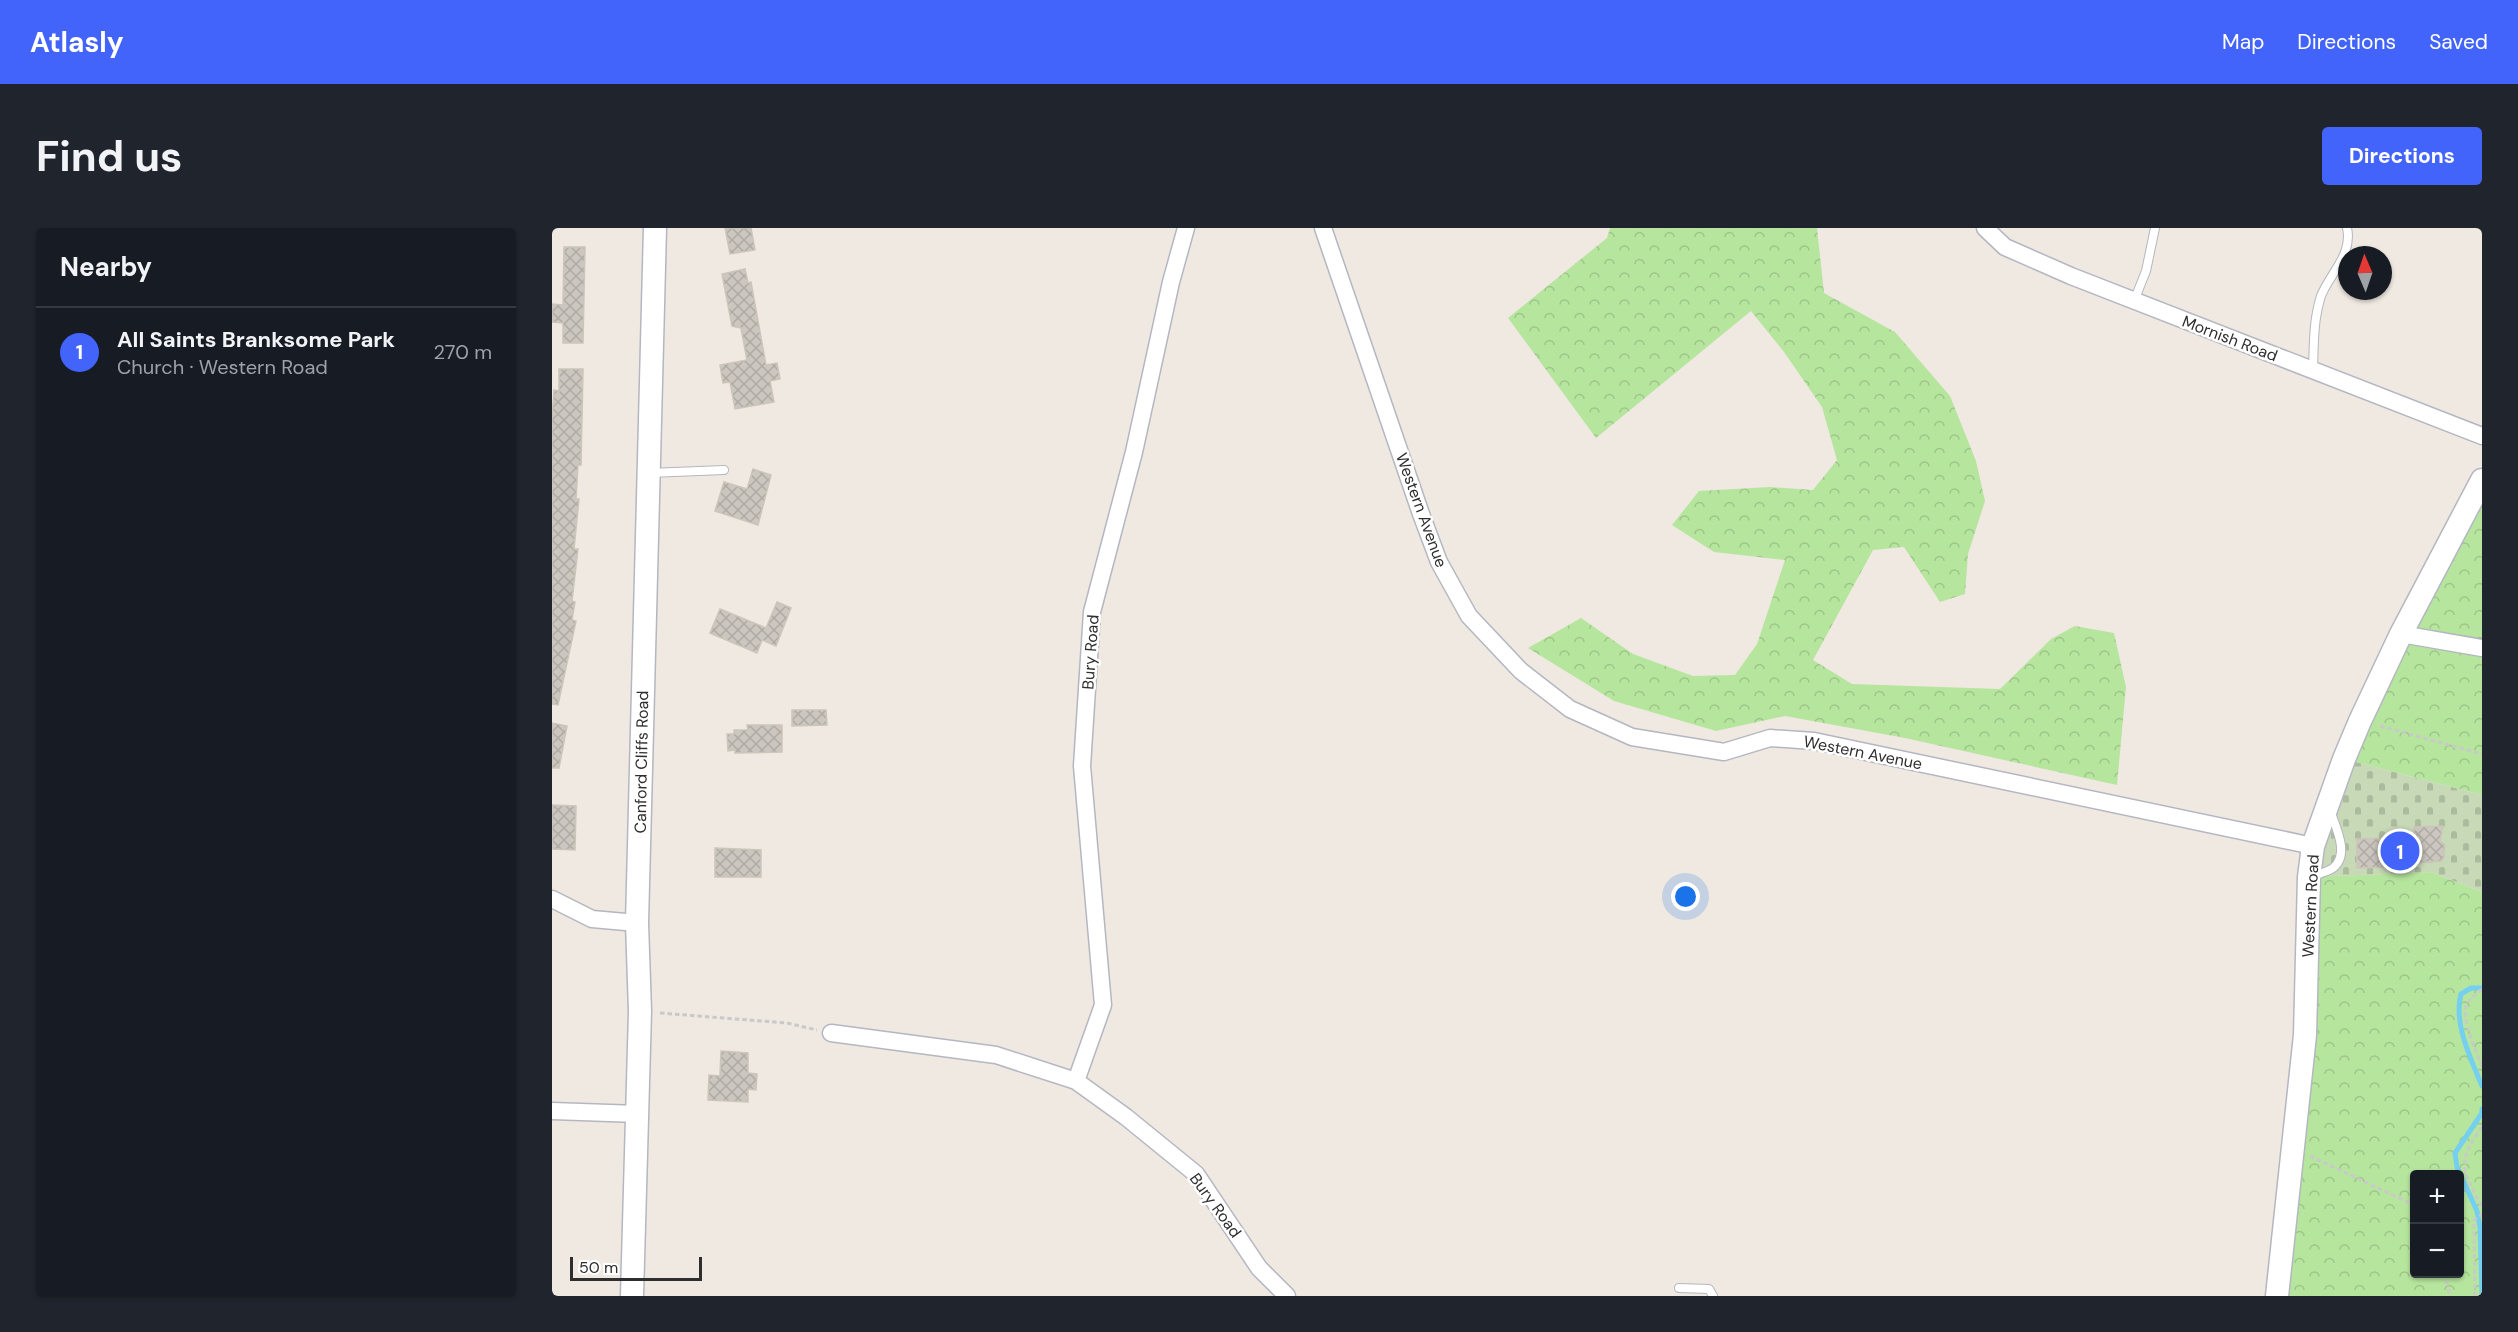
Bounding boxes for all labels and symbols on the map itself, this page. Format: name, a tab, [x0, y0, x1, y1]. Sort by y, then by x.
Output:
north arrow	[2338, 246, 2392, 300]
street label: Mornish Road	[2179, 311, 2281, 366]
street label: Western Avenue	[1391, 450, 1452, 570]
street label: Bury Road	[1077, 614, 1104, 690]
street label: Canford Cliffs Road	[630, 690, 653, 834]
street label: Western Avenue	[1802, 731, 1924, 774]
pin: 1	[2380, 828, 2420, 874]
street label: Western Road	[2297, 854, 2324, 958]
your location	[1671, 882, 1700, 911]
street label: Bury Road	[1185, 1169, 1246, 1242]
scale bar	[570, 1254, 702, 1282]

